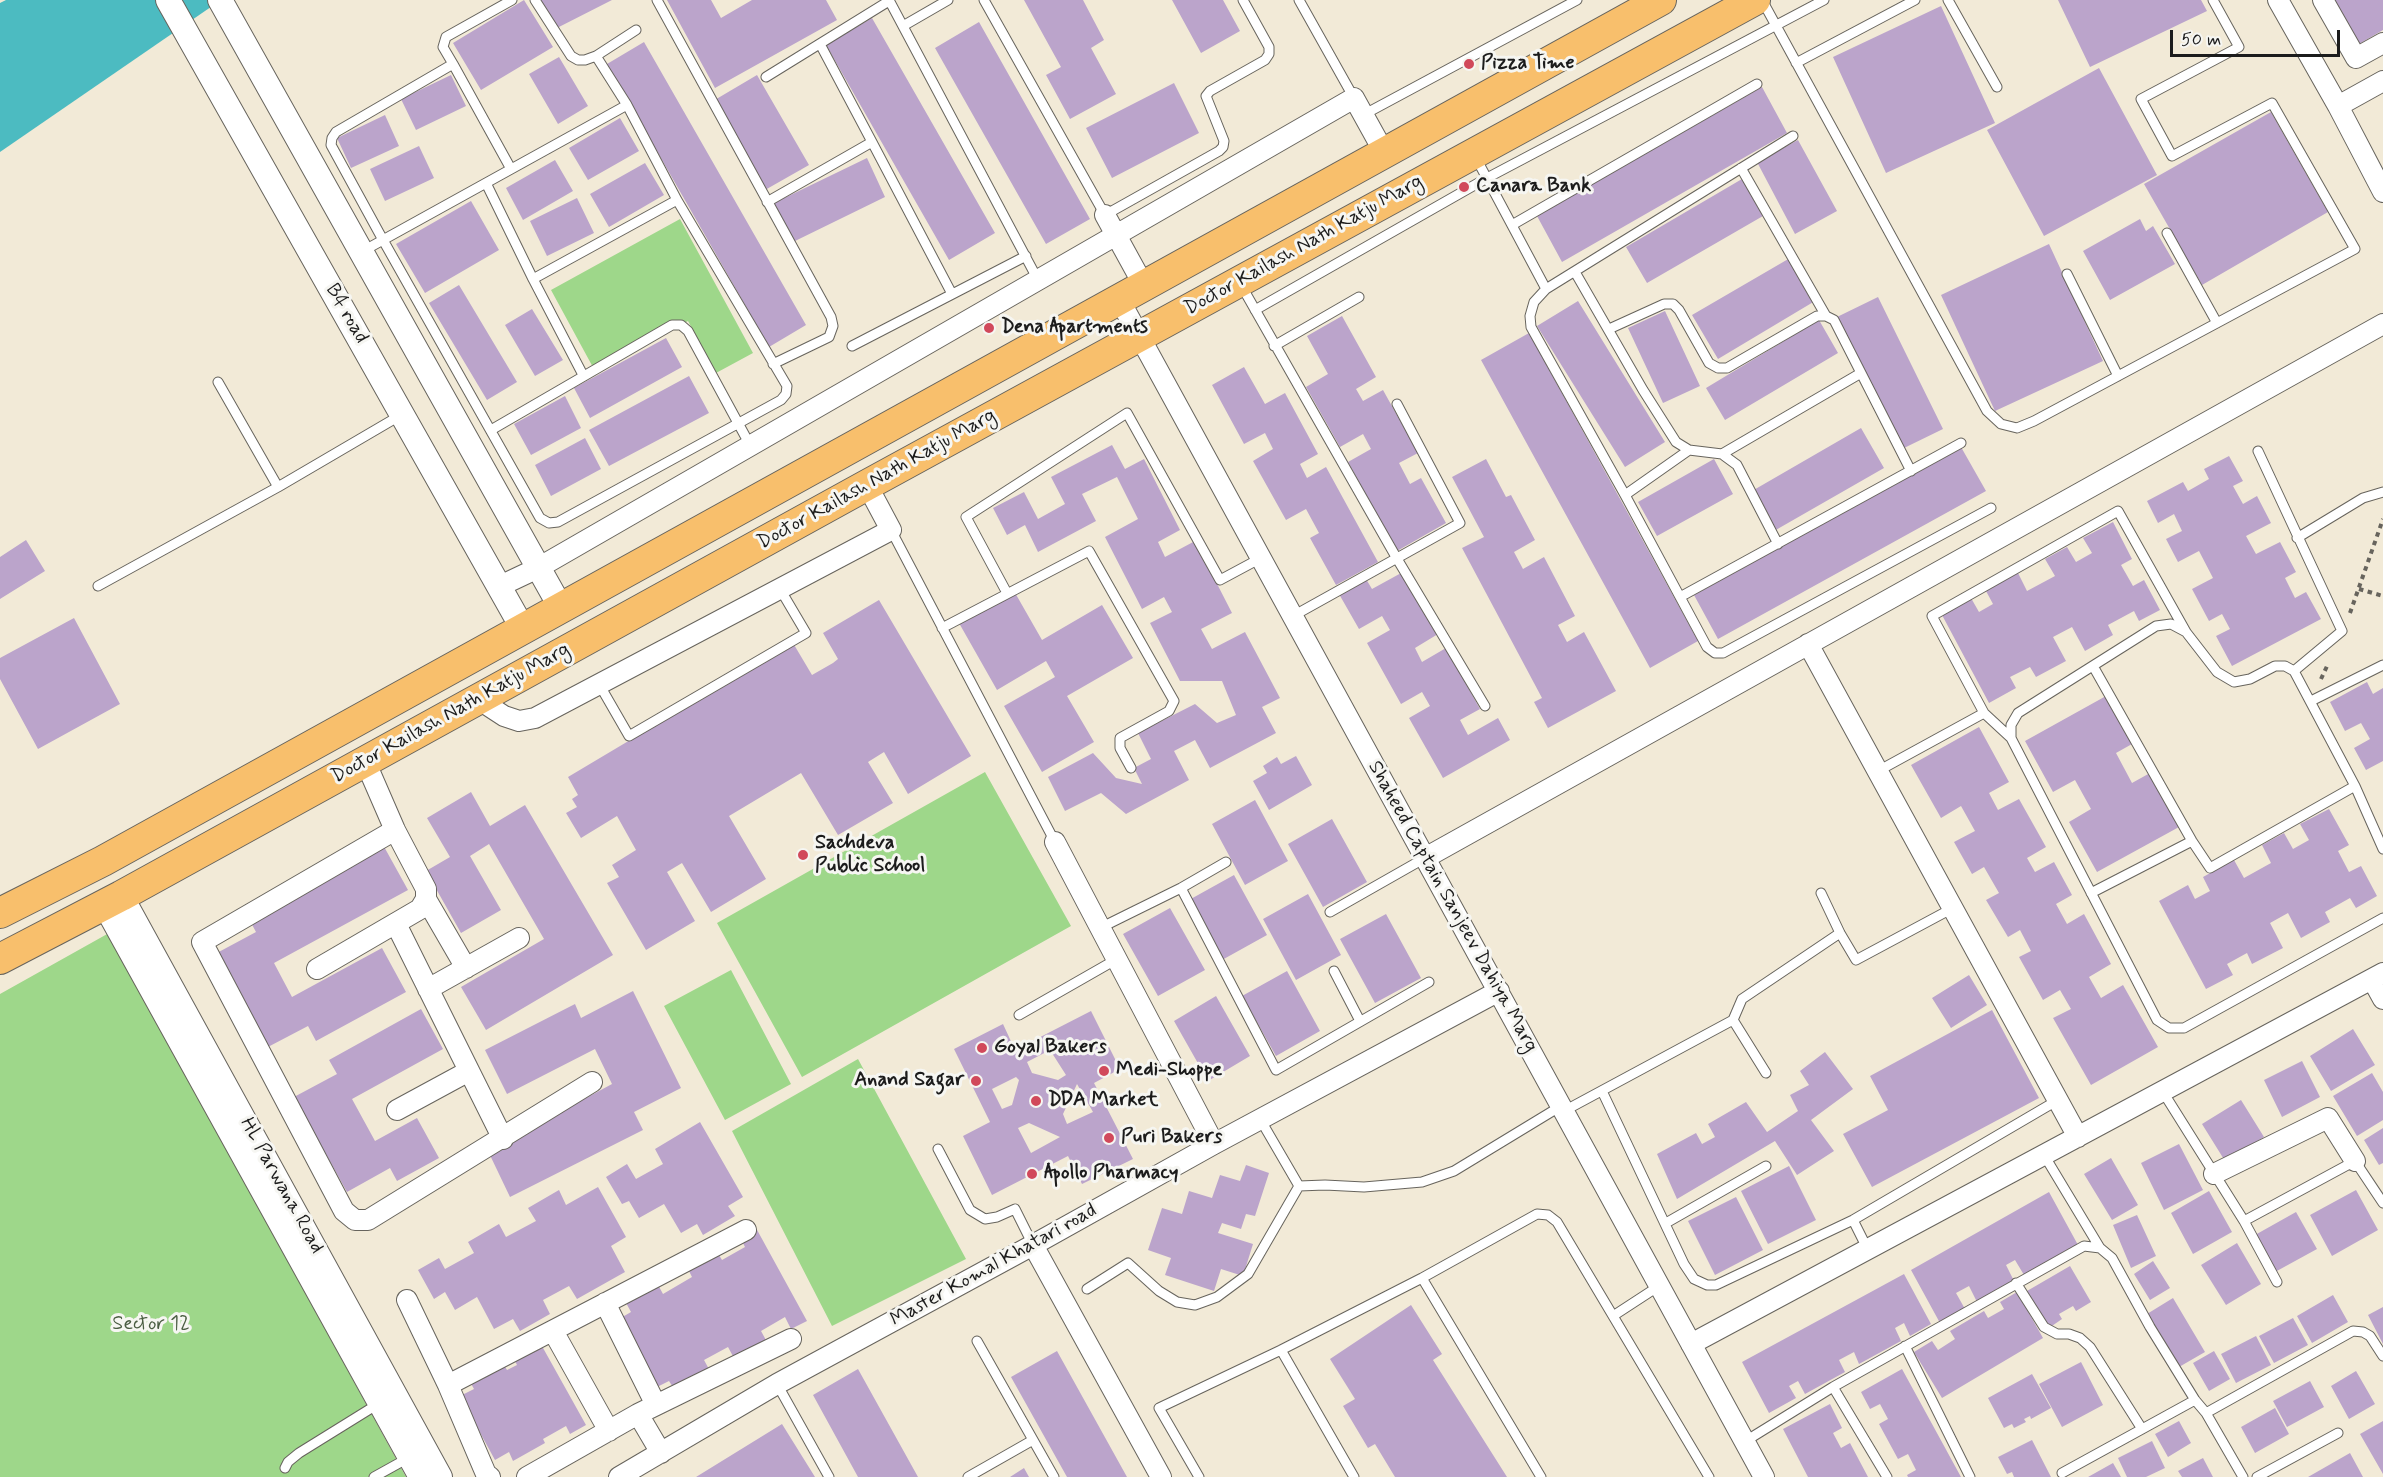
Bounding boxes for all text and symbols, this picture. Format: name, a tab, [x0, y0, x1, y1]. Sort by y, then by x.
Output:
scale bar	[2173, 18, 2342, 56]
text: 50 m	[2181, 28, 2221, 52]
place label: Pizza Time	[1481, 52, 1575, 76]
marker: Pizza Time	[1462, 57, 1476, 71]
street label: Doctor Kailash Nath Katju Marg	[1181, 170, 1427, 322]
place label: Canara Bank	[1476, 175, 1591, 199]
marker: Canara Bank	[1457, 180, 1471, 194]
street label: B4 road	[319, 280, 373, 348]
place label: Dena Apartments	[1001, 316, 1148, 340]
marker: Dena Apartments	[982, 321, 996, 335]
street label: Doctor Kailash Nath Katju Marg	[754, 404, 1000, 556]
street label: Doctor Kailash Nath Katju Marg	[328, 638, 574, 790]
street label: Shaheed Captain Sanjeev Dahiya Marg	[1362, 757, 1542, 1057]
place label: Sachdeva Public School	[815, 832, 925, 879]
marker: Sachdeva Public School	[796, 848, 810, 862]
place label: Goyal Bakers	[994, 1036, 1106, 1060]
marker: Goyal Bakers	[975, 1041, 989, 1055]
place label: Medi-Shoppe	[1116, 1059, 1222, 1083]
marker: Medi-Shoppe	[1097, 1064, 1111, 1078]
place label: Anand Sagar	[854, 1069, 964, 1093]
marker: Anand Sagar	[969, 1074, 983, 1088]
place label: DDA Market	[1048, 1089, 1158, 1113]
marker: DDA Market	[1029, 1094, 1043, 1108]
street label: HL Parwana Road	[234, 1114, 328, 1258]
place label: Puri Bakers	[1121, 1126, 1222, 1150]
marker: Puri Bakers	[1102, 1131, 1116, 1145]
place label: Apollo Pharmacy	[1044, 1162, 1178, 1186]
marker: Apollo Pharmacy	[1025, 1167, 1039, 1181]
street label: Master Komal Khatari road	[887, 1199, 1101, 1333]
park label: Sector 12	[112, 1313, 190, 1337]

